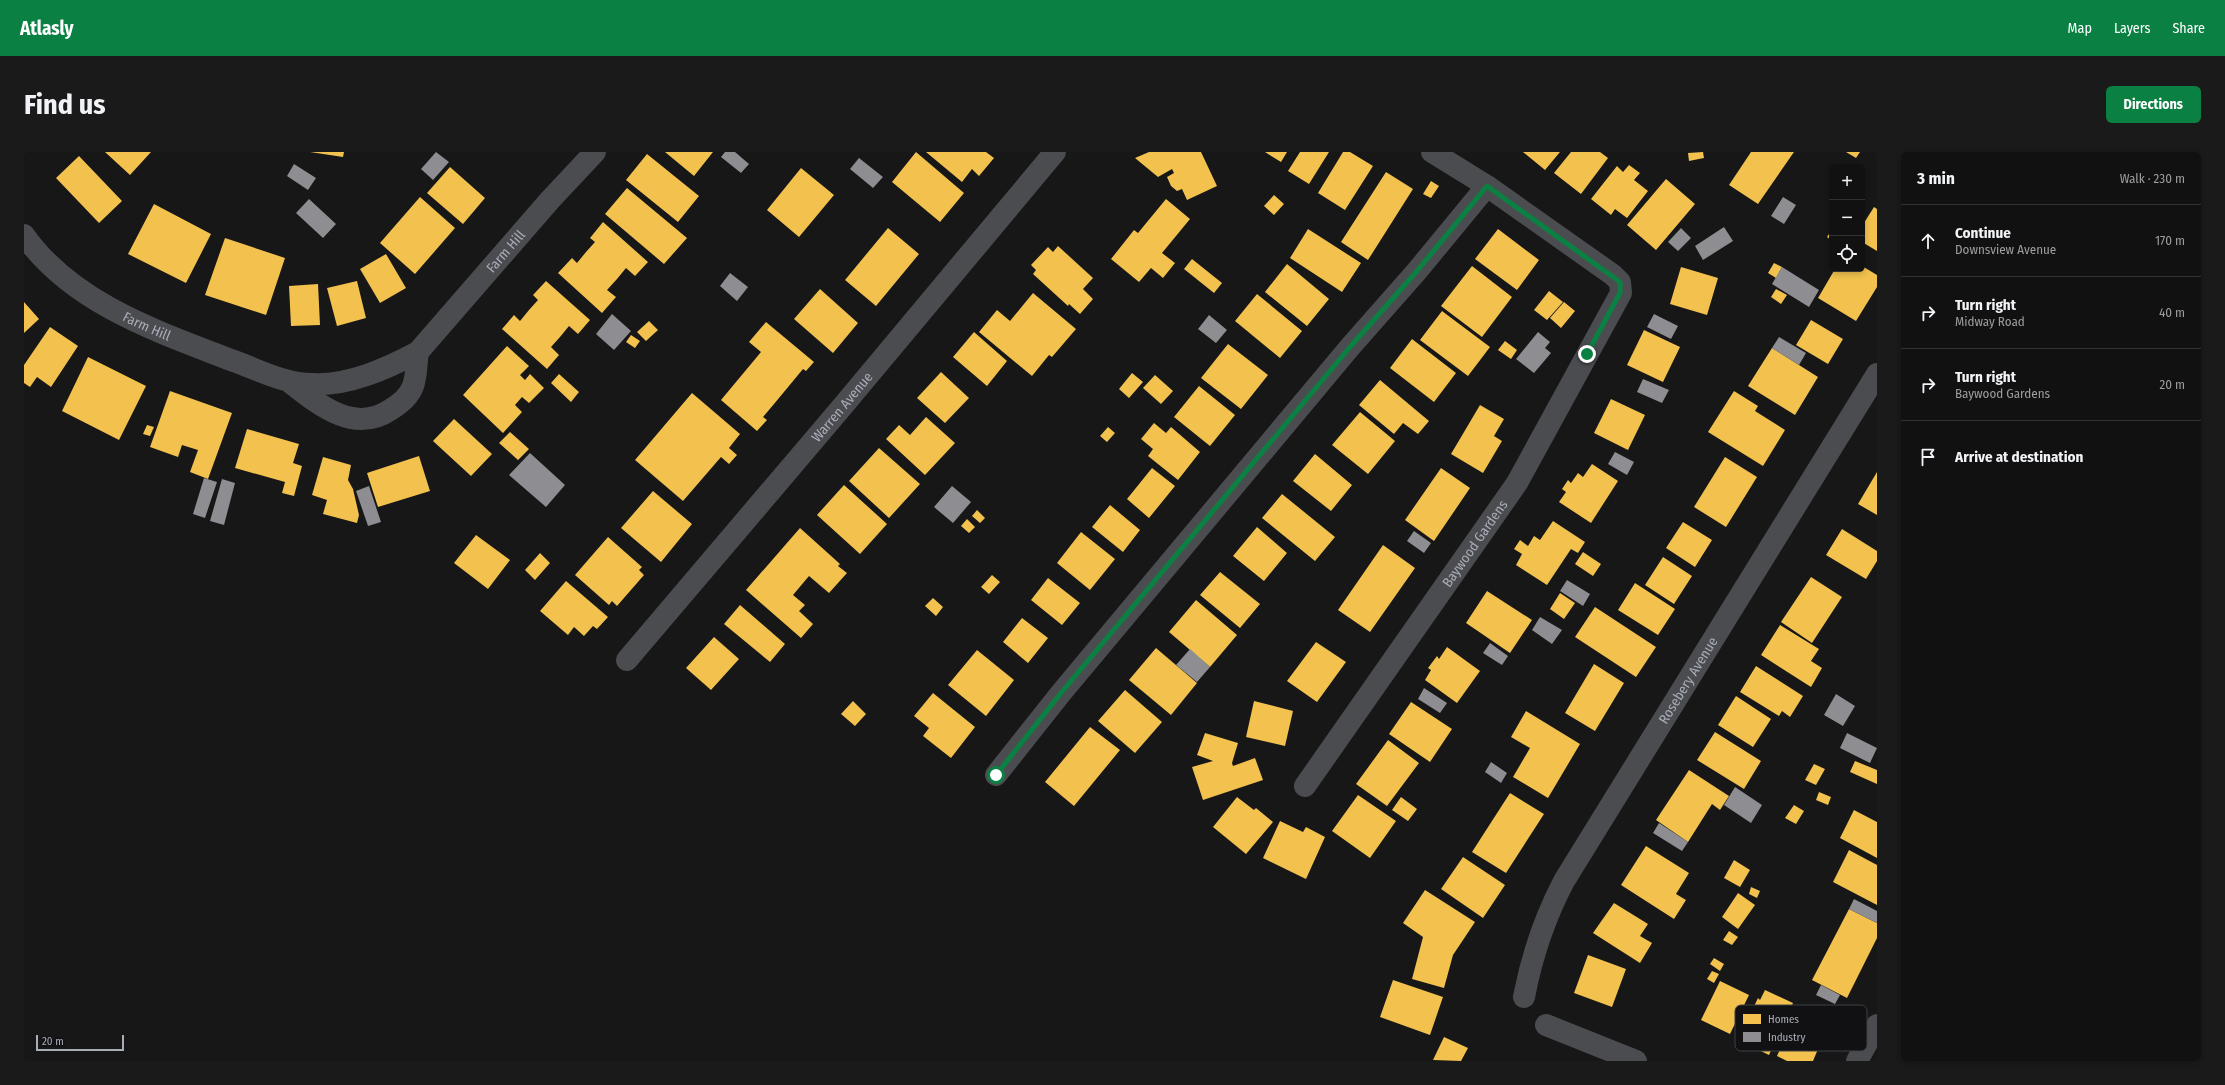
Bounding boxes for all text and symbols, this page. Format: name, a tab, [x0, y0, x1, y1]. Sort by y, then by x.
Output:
text: Atlasly	[20, 17, 74, 40]
text: Map	[2068, 20, 2092, 37]
text: Layers	[2114, 20, 2150, 37]
text: Share	[2172, 20, 2205, 37]
button: Directions	[2106, 86, 2201, 123]
text: Find us	[24, 88, 106, 121]
map controls	[1829, 164, 1865, 272]
button: +	[1829, 164, 1865, 200]
text: 3 min	[1917, 168, 1955, 189]
text: Walk · 230 m	[2120, 171, 2185, 186]
button: −	[1829, 200, 1865, 236]
text: Continue	[1955, 224, 2011, 242]
street label: Farm Hill	[482, 226, 529, 276]
icon: ahead	[1917, 230, 1939, 252]
text: 170 m	[2155, 233, 2185, 248]
button: locate	[1829, 236, 1865, 272]
text: Downsview Avenue	[1955, 242, 2056, 257]
text: Turn right	[1955, 296, 2016, 314]
icon: right	[1917, 302, 1939, 324]
text: 40 m	[2159, 305, 2185, 320]
street label: Farm Hill	[120, 308, 174, 344]
text: Midway Road	[1955, 314, 2025, 329]
route end	[1578, 345, 1596, 363]
street label: Warren Avenue	[808, 368, 876, 445]
text: Turn right	[1955, 368, 2016, 386]
icon: right	[1917, 374, 1939, 396]
text: 20 m	[2159, 377, 2185, 392]
text: Baywood Gardens	[1955, 386, 2050, 401]
icon: arrive	[1917, 446, 1939, 468]
text: Arrive at destination	[1955, 448, 2083, 466]
street label: Baywood Gardens	[1438, 497, 1511, 590]
street label: Rosebery Avenue	[1655, 634, 1721, 727]
route start	[987, 766, 1005, 784]
legend	[1735, 1005, 1867, 1051]
text: Homes	[1768, 1013, 1799, 1026]
text: Industry	[1768, 1031, 1805, 1044]
scale bar	[36, 1033, 124, 1052]
text: 20 m	[42, 1035, 64, 1048]

